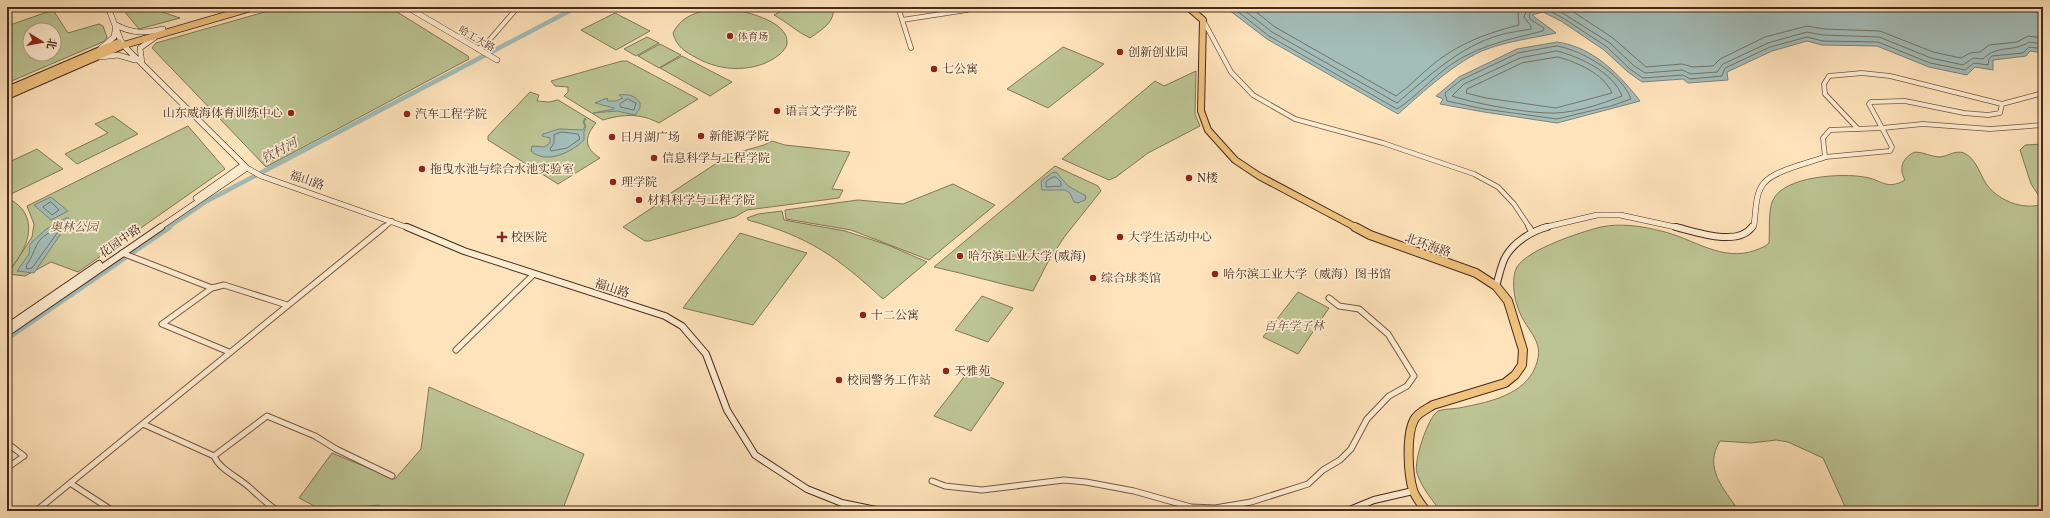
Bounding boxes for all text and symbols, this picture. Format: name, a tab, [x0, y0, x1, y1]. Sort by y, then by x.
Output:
north arrow	[22, 22, 62, 62]
street label: 哈工大路	[456, 23, 497, 55]
place label: 体育场	[738, 30, 768, 44]
marker: 体育场	[725, 31, 735, 41]
text: 北	[42, 37, 59, 50]
place label: 创新创业园	[1128, 45, 1188, 61]
marker: 创新创业园	[1115, 47, 1125, 57]
place label: 七公寓	[942, 62, 978, 78]
marker: 七公寓	[929, 64, 939, 74]
place label: 语言文学学院	[785, 104, 857, 120]
place label: 山东威海体育训练中心	[163, 106, 283, 122]
marker: 语言文学学院	[772, 106, 782, 116]
place label: 汽车工程学院	[415, 107, 487, 123]
marker: 山东威海体育训练中心	[286, 108, 296, 118]
marker: 汽车工程学院	[402, 109, 412, 119]
place label: 新能源学院	[709, 129, 769, 145]
place label: 日月湖广场	[620, 130, 680, 146]
marker: 新能源学院	[696, 131, 706, 141]
marker: 日月湖广场	[607, 132, 617, 142]
water label: 钦村河	[258, 134, 303, 169]
place label: 信息科学与工程学院	[662, 151, 770, 167]
marker: 信息科学与工程学院	[649, 153, 659, 163]
place label: 拖曳水池与综合水池实验室	[430, 162, 574, 178]
marker: 拖曳水池与综合水池实验室	[417, 164, 427, 174]
street label: 福山路	[287, 168, 326, 194]
place label: N楼	[1197, 171, 1218, 187]
marker: N楼	[1184, 173, 1194, 183]
place label: 理学院	[621, 175, 657, 191]
marker: 理学院	[608, 177, 618, 187]
place label: 材料科学与工程学院	[647, 193, 755, 209]
marker: 材料科学与工程学院	[634, 195, 644, 205]
park label: 奥林公园	[50, 220, 100, 236]
street label: 花园中路	[96, 221, 145, 262]
place label: 校医院	[511, 230, 547, 246]
place label: 大学生活动中心	[1128, 230, 1212, 246]
marker: 校医院	[496, 231, 508, 243]
street label: 北环海路	[1402, 231, 1453, 261]
marker: 大学生活动中心	[1115, 232, 1125, 242]
place label: 哈尔滨工业大学 (威海)	[968, 249, 1086, 265]
marker: 哈尔滨工业大学 (威海)	[955, 251, 965, 261]
place label: 哈尔滨工业大学（威海）图书馆	[1223, 267, 1391, 283]
marker: 哈尔滨工业大学（威海）图书馆	[1210, 269, 1220, 279]
place label: 综合球类馆	[1101, 271, 1161, 287]
marker: 综合球类馆	[1088, 273, 1098, 283]
street label: 福山路	[592, 276, 631, 302]
place label: 十二公寓	[871, 308, 919, 324]
marker: 十二公寓	[858, 310, 868, 320]
park label: 百年学子林	[1264, 319, 1326, 335]
place label: 天雅苑	[954, 364, 990, 380]
marker: 天雅苑	[941, 366, 951, 376]
place label: 校园警务工作站	[847, 373, 931, 389]
marker: 校园警务工作站	[834, 375, 844, 385]

